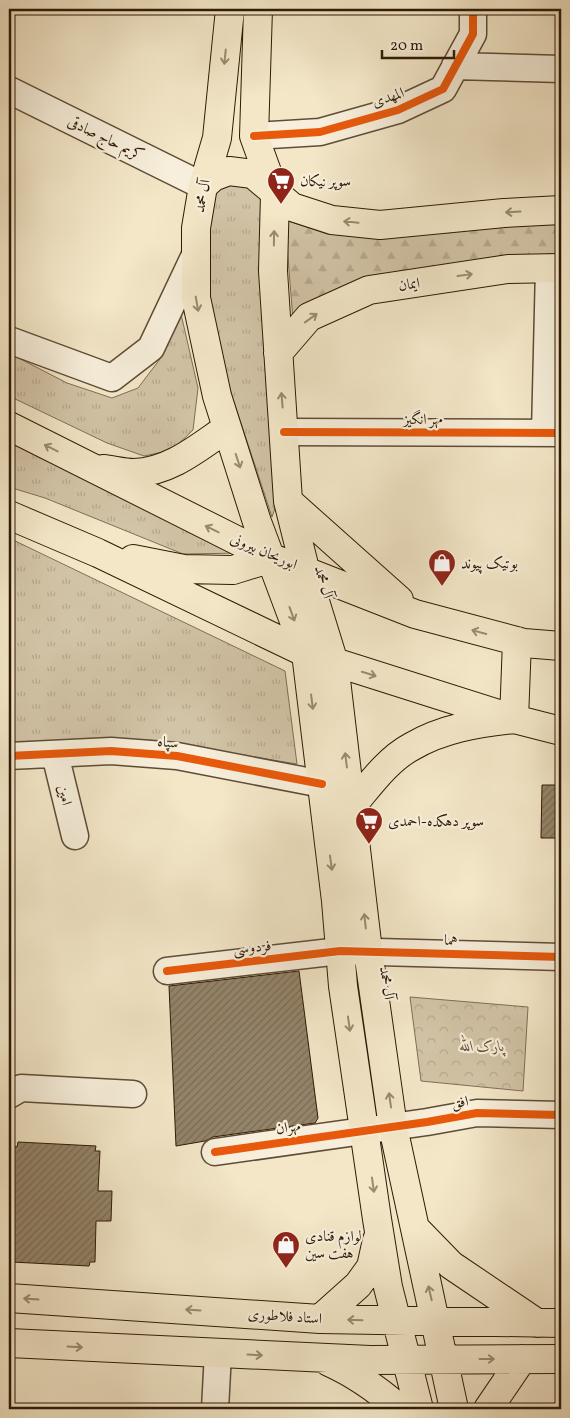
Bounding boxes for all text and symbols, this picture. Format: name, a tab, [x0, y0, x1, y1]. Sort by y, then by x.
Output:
scale bar	[382, 28, 455, 60]
text: 20 m	[390, 36, 423, 57]
one-way arrow	[221, 49, 230, 65]
street label: المهدی	[369, 83, 407, 114]
street label: کریم حاج صادقی	[63, 112, 147, 168]
supermarket icon: سوپر نیکان	[266, 166, 296, 205]
place label: سوپر نیکان	[300, 172, 351, 193]
street label: آل محمد	[190, 176, 217, 215]
one-way arrow	[505, 208, 521, 217]
one-way arrow	[343, 217, 359, 227]
one-way arrow	[269, 230, 279, 246]
one-way arrow	[457, 270, 473, 280]
street label: ایمان	[397, 274, 421, 297]
one-way arrow	[193, 296, 203, 312]
one-way arrow	[304, 313, 318, 323]
one-way arrow	[277, 392, 286, 408]
street label: مهر انگیز	[401, 409, 443, 431]
one-way arrow	[44, 443, 59, 452]
one-way arrow	[233, 453, 243, 469]
one-way arrow	[205, 523, 220, 533]
street label: ابوریحان بیرونی	[227, 529, 300, 576]
shop icon: بوتیک پیوند	[427, 548, 457, 587]
place label: بوتیک پیوند	[461, 554, 518, 575]
street label: آل محمد	[308, 564, 338, 603]
one-way arrow	[288, 606, 297, 622]
one-way arrow	[471, 627, 487, 636]
one-way arrow	[361, 669, 377, 679]
one-way arrow	[307, 693, 317, 709]
street label: سپاه	[156, 732, 179, 755]
one-way arrow	[341, 752, 351, 768]
street label: امین	[51, 783, 76, 808]
supermarket icon: سوپر دهکده-احمدی	[354, 806, 384, 845]
place label: سوپر دهکده-احمدی	[388, 812, 484, 833]
one-way arrow	[326, 855, 336, 871]
one-way arrow	[360, 914, 370, 930]
street label: هما	[444, 931, 458, 952]
street label: فردوسی	[232, 936, 272, 961]
street label: آل محمد	[373, 965, 398, 1003]
one-way arrow	[344, 1016, 354, 1032]
park label: پارک الله	[459, 1034, 506, 1058]
one-way arrow	[384, 1092, 394, 1108]
street label: افق	[450, 1092, 470, 1115]
street label: مهران	[274, 1116, 302, 1141]
one-way arrow	[368, 1177, 378, 1193]
place label: لوازم قنادی هفت سین	[305, 1227, 362, 1265]
shop icon: لوازم قنادی هفت سین	[271, 1230, 301, 1269]
one-way arrow	[425, 1285, 434, 1301]
one-way arrow	[23, 1295, 39, 1304]
street label: استاد فلاطوری	[247, 1304, 323, 1331]
one-way arrow	[185, 1305, 201, 1315]
one-way arrow	[347, 1315, 364, 1325]
one-way arrow	[67, 1342, 83, 1351]
one-way arrow	[246, 1350, 262, 1359]
one-way arrow	[478, 1354, 495, 1364]

